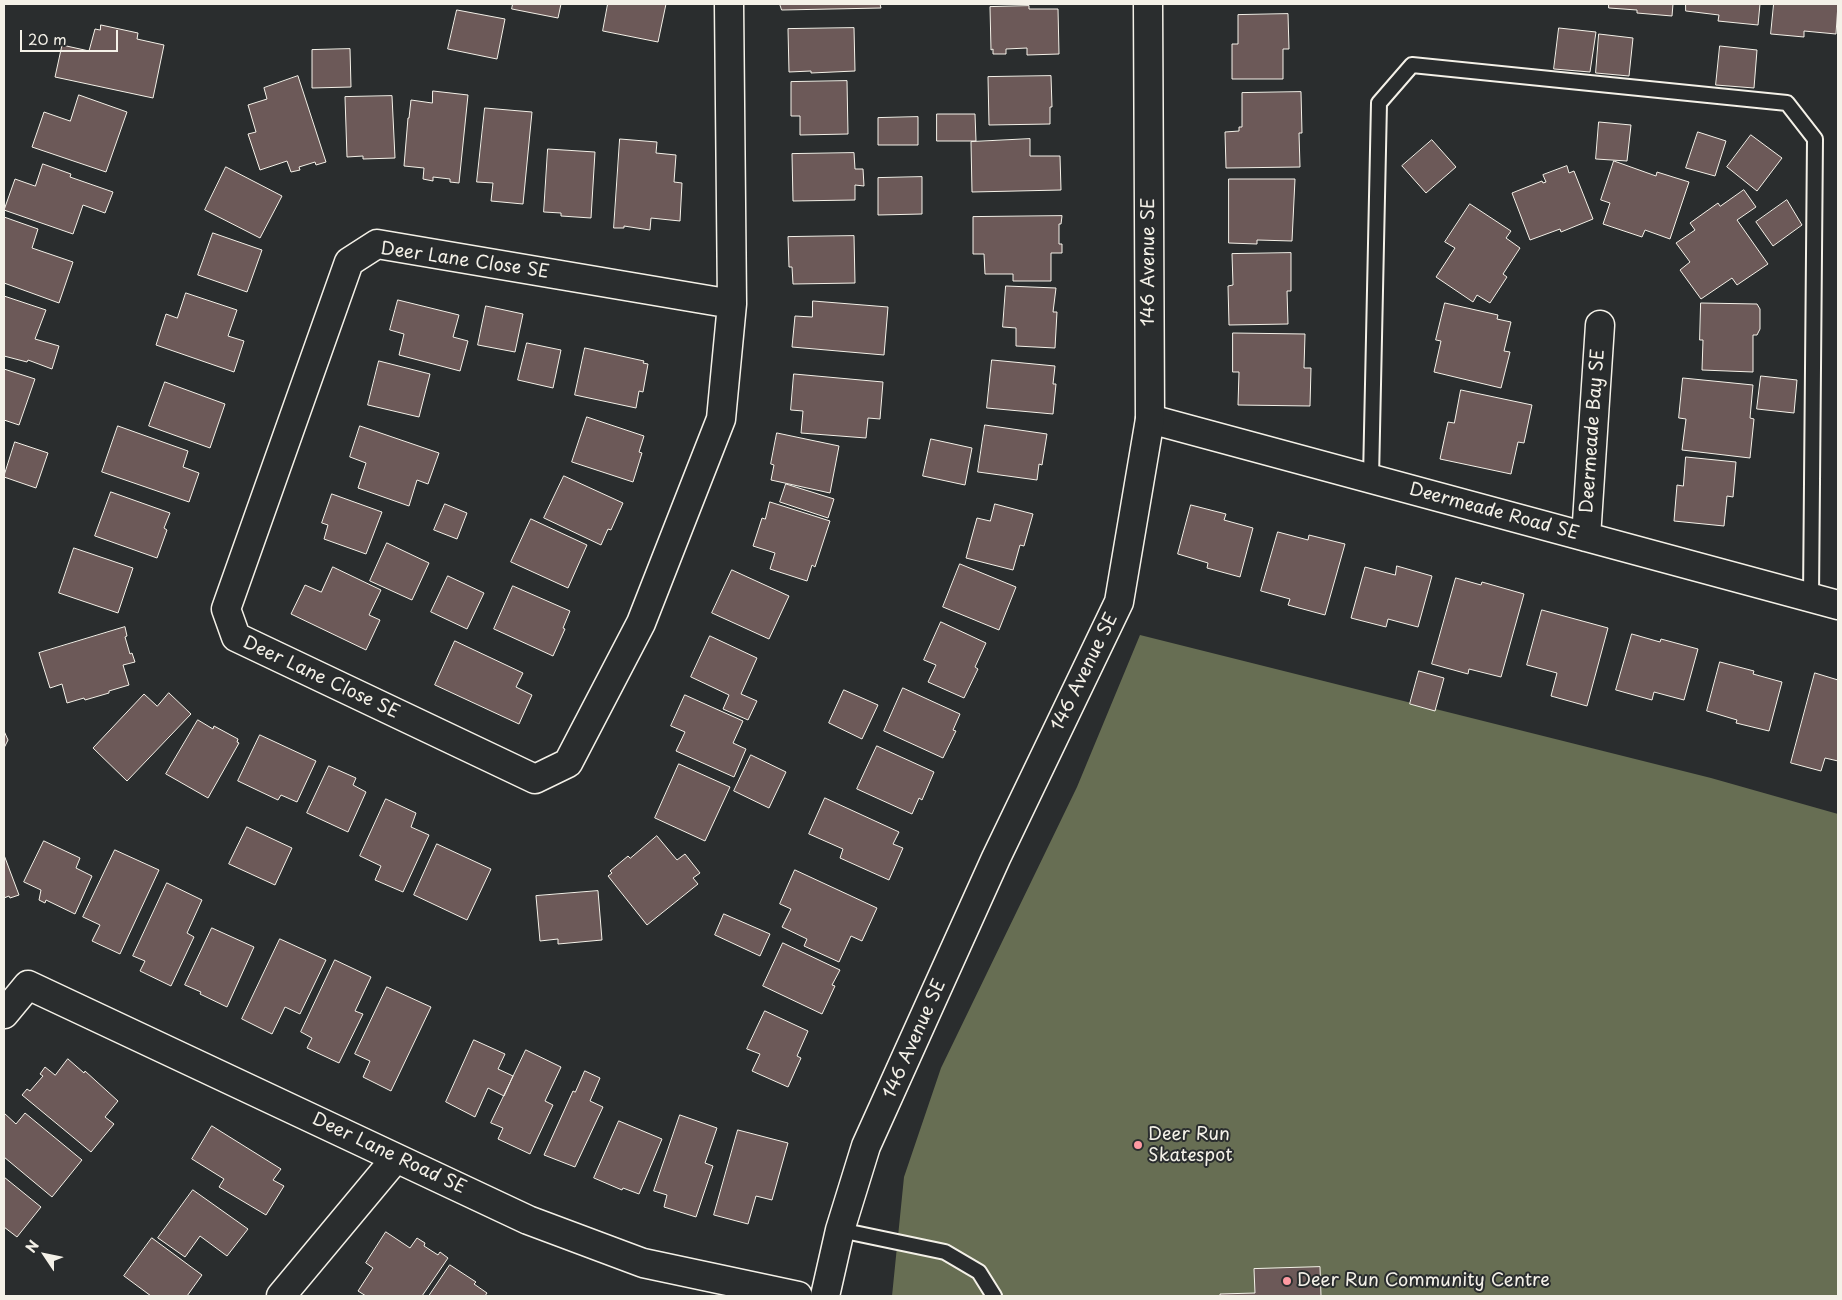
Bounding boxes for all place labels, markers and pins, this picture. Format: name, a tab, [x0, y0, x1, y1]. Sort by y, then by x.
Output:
place label: Deer Run Skatespot	[1148, 1124, 1233, 1166]
marker: Deer Run Skatespot	[1132, 1139, 1144, 1151]
place label: Deer Run Community Centre	[1297, 1270, 1550, 1292]
marker: Deer Run Community Centre	[1281, 1275, 1293, 1287]

